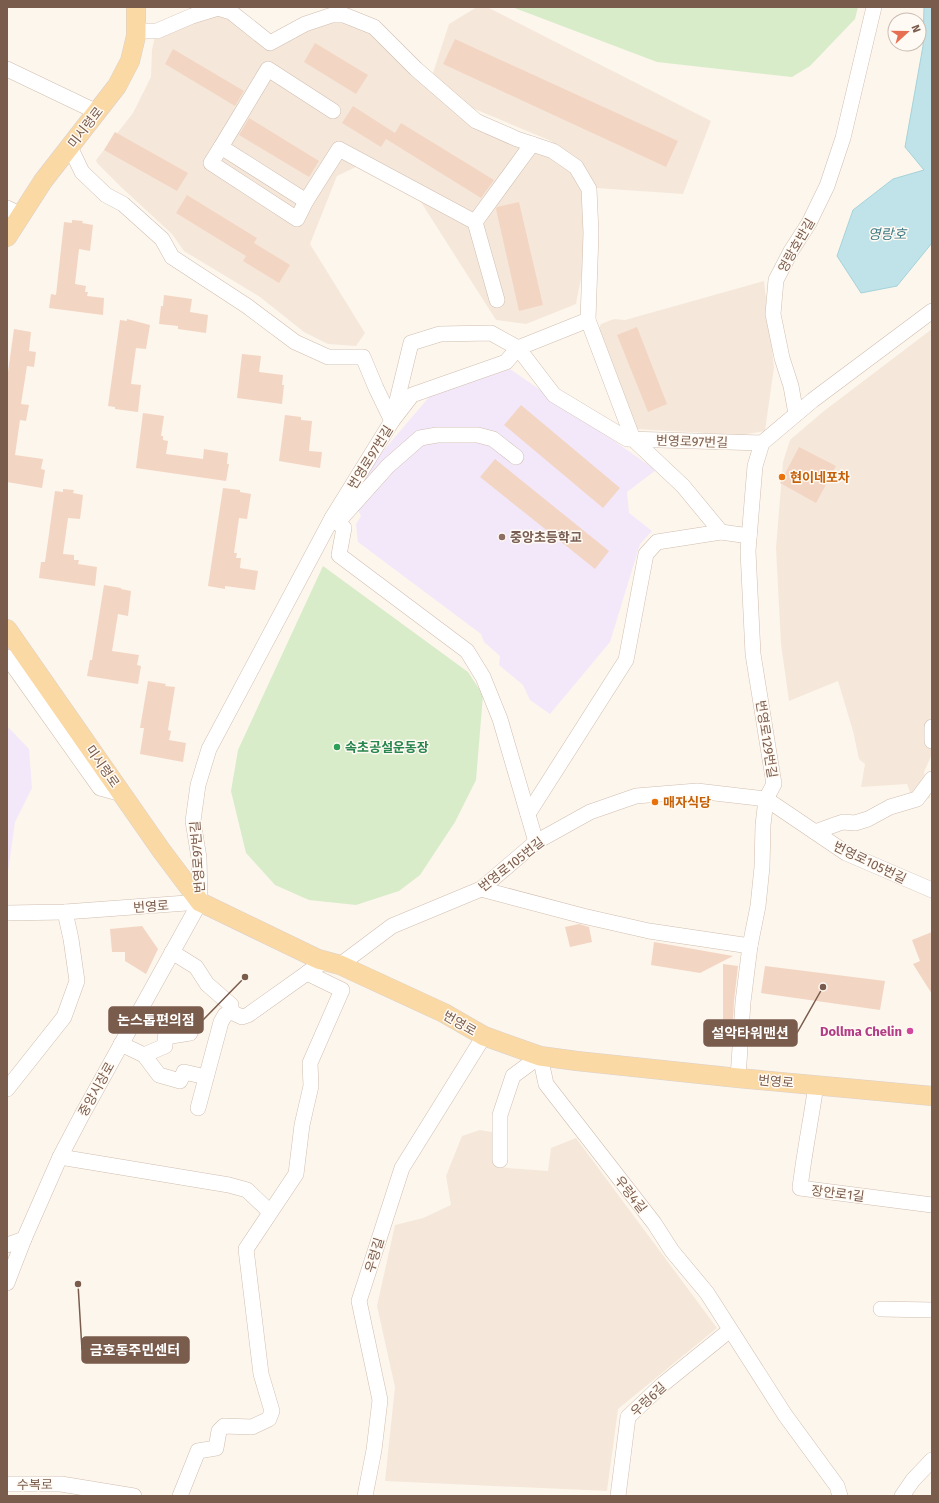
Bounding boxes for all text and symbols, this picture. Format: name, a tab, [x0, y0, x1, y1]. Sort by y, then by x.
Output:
north arrow	[887, 12, 927, 52]
text: N	[908, 23, 923, 34]
street label: 미시령로	[65, 104, 106, 151]
street label: 영랑호반길	[775, 216, 818, 275]
water label: 영랑호	[868, 226, 907, 243]
street label: 번영로97번길	[345, 423, 396, 492]
street label: 번영로97번길	[656, 433, 728, 450]
place label: 현이네포차	[790, 470, 850, 485]
marker: 현이네포차	[777, 472, 787, 482]
place label: 중앙초등학교	[510, 530, 582, 545]
marker: 중앙초등학교	[497, 532, 507, 542]
street label: 번영로129번길	[753, 699, 780, 779]
place label: 속초공설운동장	[345, 740, 429, 755]
street label: 미시령로	[83, 742, 122, 790]
marker: 속초공설운동장	[332, 742, 342, 752]
place label: 매자식당	[663, 795, 711, 810]
marker: 매자식당	[650, 797, 660, 807]
street label: 번영로97번길	[187, 820, 207, 894]
street label: 번영로105번길	[475, 834, 547, 895]
street label: 번영로105번길	[831, 838, 909, 887]
street label: 번영로	[133, 898, 169, 915]
callout: 논스톱편의점	[109, 1007, 203, 1033]
street label: 번영로	[440, 1008, 479, 1039]
text: 논스톱편의점	[117, 1012, 195, 1029]
callout: 설악타워맨션	[704, 1020, 797, 1046]
place label: Dollma Chelin	[820, 1024, 902, 1039]
text: 설악타워맨션	[711, 1025, 789, 1042]
marker: Dollma Chelin	[905, 1026, 915, 1036]
street label: 중앙시장로	[75, 1059, 118, 1119]
street label: 번영로	[757, 1072, 795, 1091]
street label: 우렁4길	[612, 1173, 650, 1216]
street label: 장안로1길	[810, 1183, 865, 1204]
street label: 우렁길	[362, 1236, 387, 1275]
callout: 금호동주민센터	[82, 1337, 189, 1363]
text: 금호동주민센터	[90, 1342, 180, 1359]
street label: 우렁6길	[628, 1379, 669, 1419]
street label: 수복로	[17, 1477, 53, 1492]

